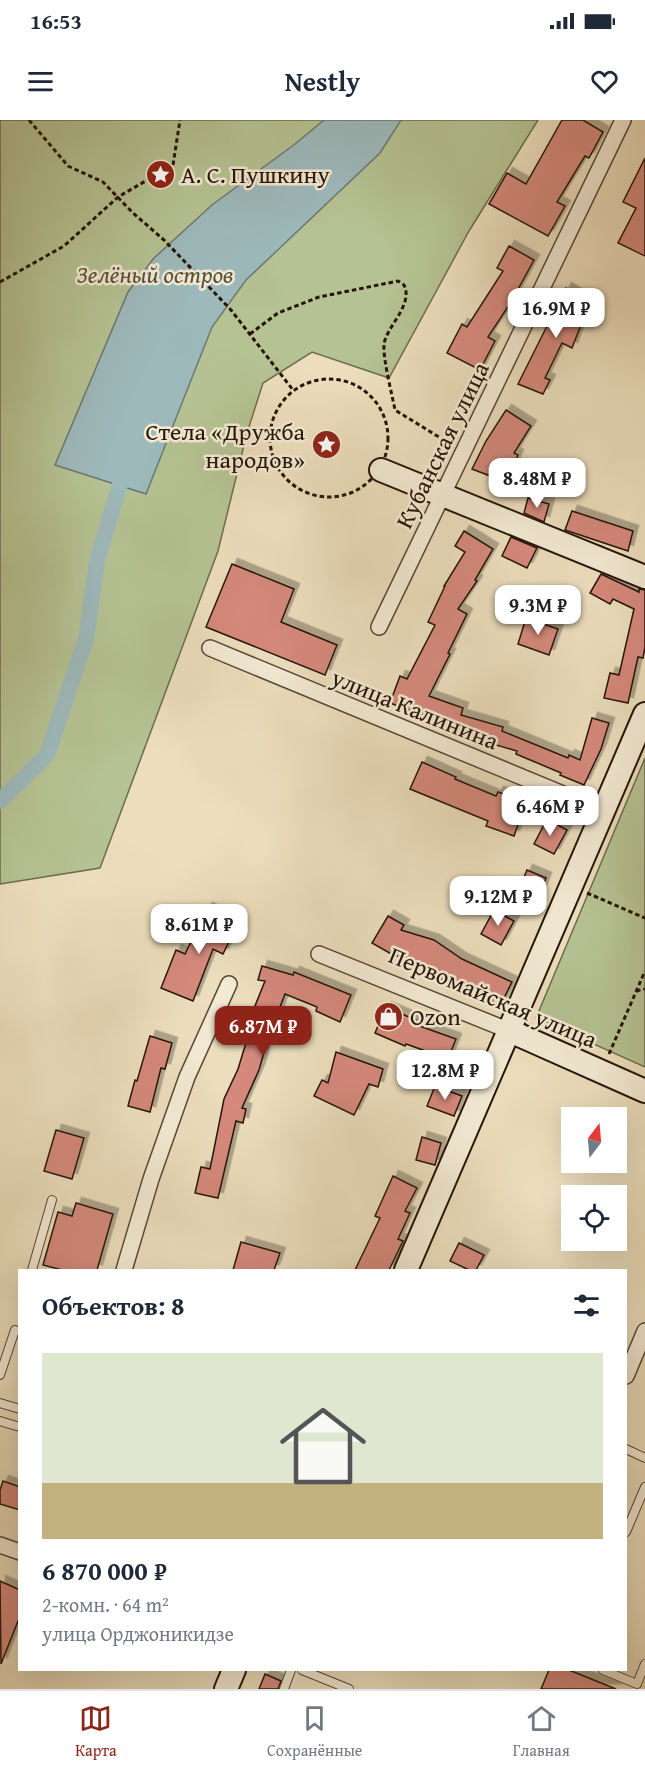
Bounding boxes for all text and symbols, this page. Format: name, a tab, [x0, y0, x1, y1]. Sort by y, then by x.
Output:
text: 16:53	[30, 5, 82, 37]
text: Nestly	[285, 61, 360, 101]
icon: menu	[24, 65, 57, 98]
icon: heart	[588, 65, 621, 98]
place label: А. С. Пушкину	[181, 157, 330, 192]
place icon: А. С. Пушкину	[144, 158, 176, 190]
park label: Зелёный остров	[77, 257, 233, 292]
pin: 16.9M ₽	[501, 288, 611, 339]
text: 16.9M ₽	[522, 293, 590, 322]
street label: Кубанская улица	[386, 355, 498, 534]
place label: Стела «Дружба народов»	[145, 414, 306, 477]
place icon: Стела «Дружба народов»	[310, 429, 342, 461]
pin: 8.48M ₽	[482, 458, 592, 509]
text: 8.48M ₽	[503, 463, 571, 492]
pin: 9.3M ₽	[489, 585, 587, 636]
text: 9.3M ₽	[509, 590, 567, 619]
street label: улица Калинина	[325, 659, 504, 759]
pin: 6.46M ₽	[495, 786, 605, 837]
text: 6.46M ₽	[516, 791, 584, 820]
pin: 9.12M ₽	[443, 876, 553, 927]
text: 9.12M ₽	[464, 881, 532, 910]
pin: 8.61M ₽	[144, 904, 254, 955]
text: 8.61M ₽	[165, 909, 233, 938]
street label: Первомайская улица	[383, 937, 603, 1057]
place label: Ozon	[410, 999, 461, 1034]
shop icon: Ozon	[373, 1000, 405, 1032]
pin: 6.87M ₽	[208, 1006, 318, 1057]
text: 6.87M ₽	[229, 1011, 297, 1040]
pin: 12.8M ₽	[390, 1050, 500, 1101]
text: 12.8M ₽	[411, 1055, 479, 1084]
north arrow	[561, 1107, 627, 1173]
map controls	[561, 1107, 627, 1251]
button: locate	[561, 1185, 627, 1251]
text: Объектов: 8	[42, 1286, 185, 1325]
icon: filters	[570, 1289, 603, 1322]
icon: home	[269, 1392, 377, 1500]
text: 6 870 000 ₽	[42, 1551, 167, 1590]
text: 2-комн. · 64 m²	[42, 1590, 169, 1619]
text: улица Орджоникидзе	[42, 1619, 234, 1648]
tab: Карта	[75, 1702, 117, 1762]
tab: Сохранённые	[267, 1702, 362, 1762]
tab: Главная	[513, 1702, 570, 1762]

